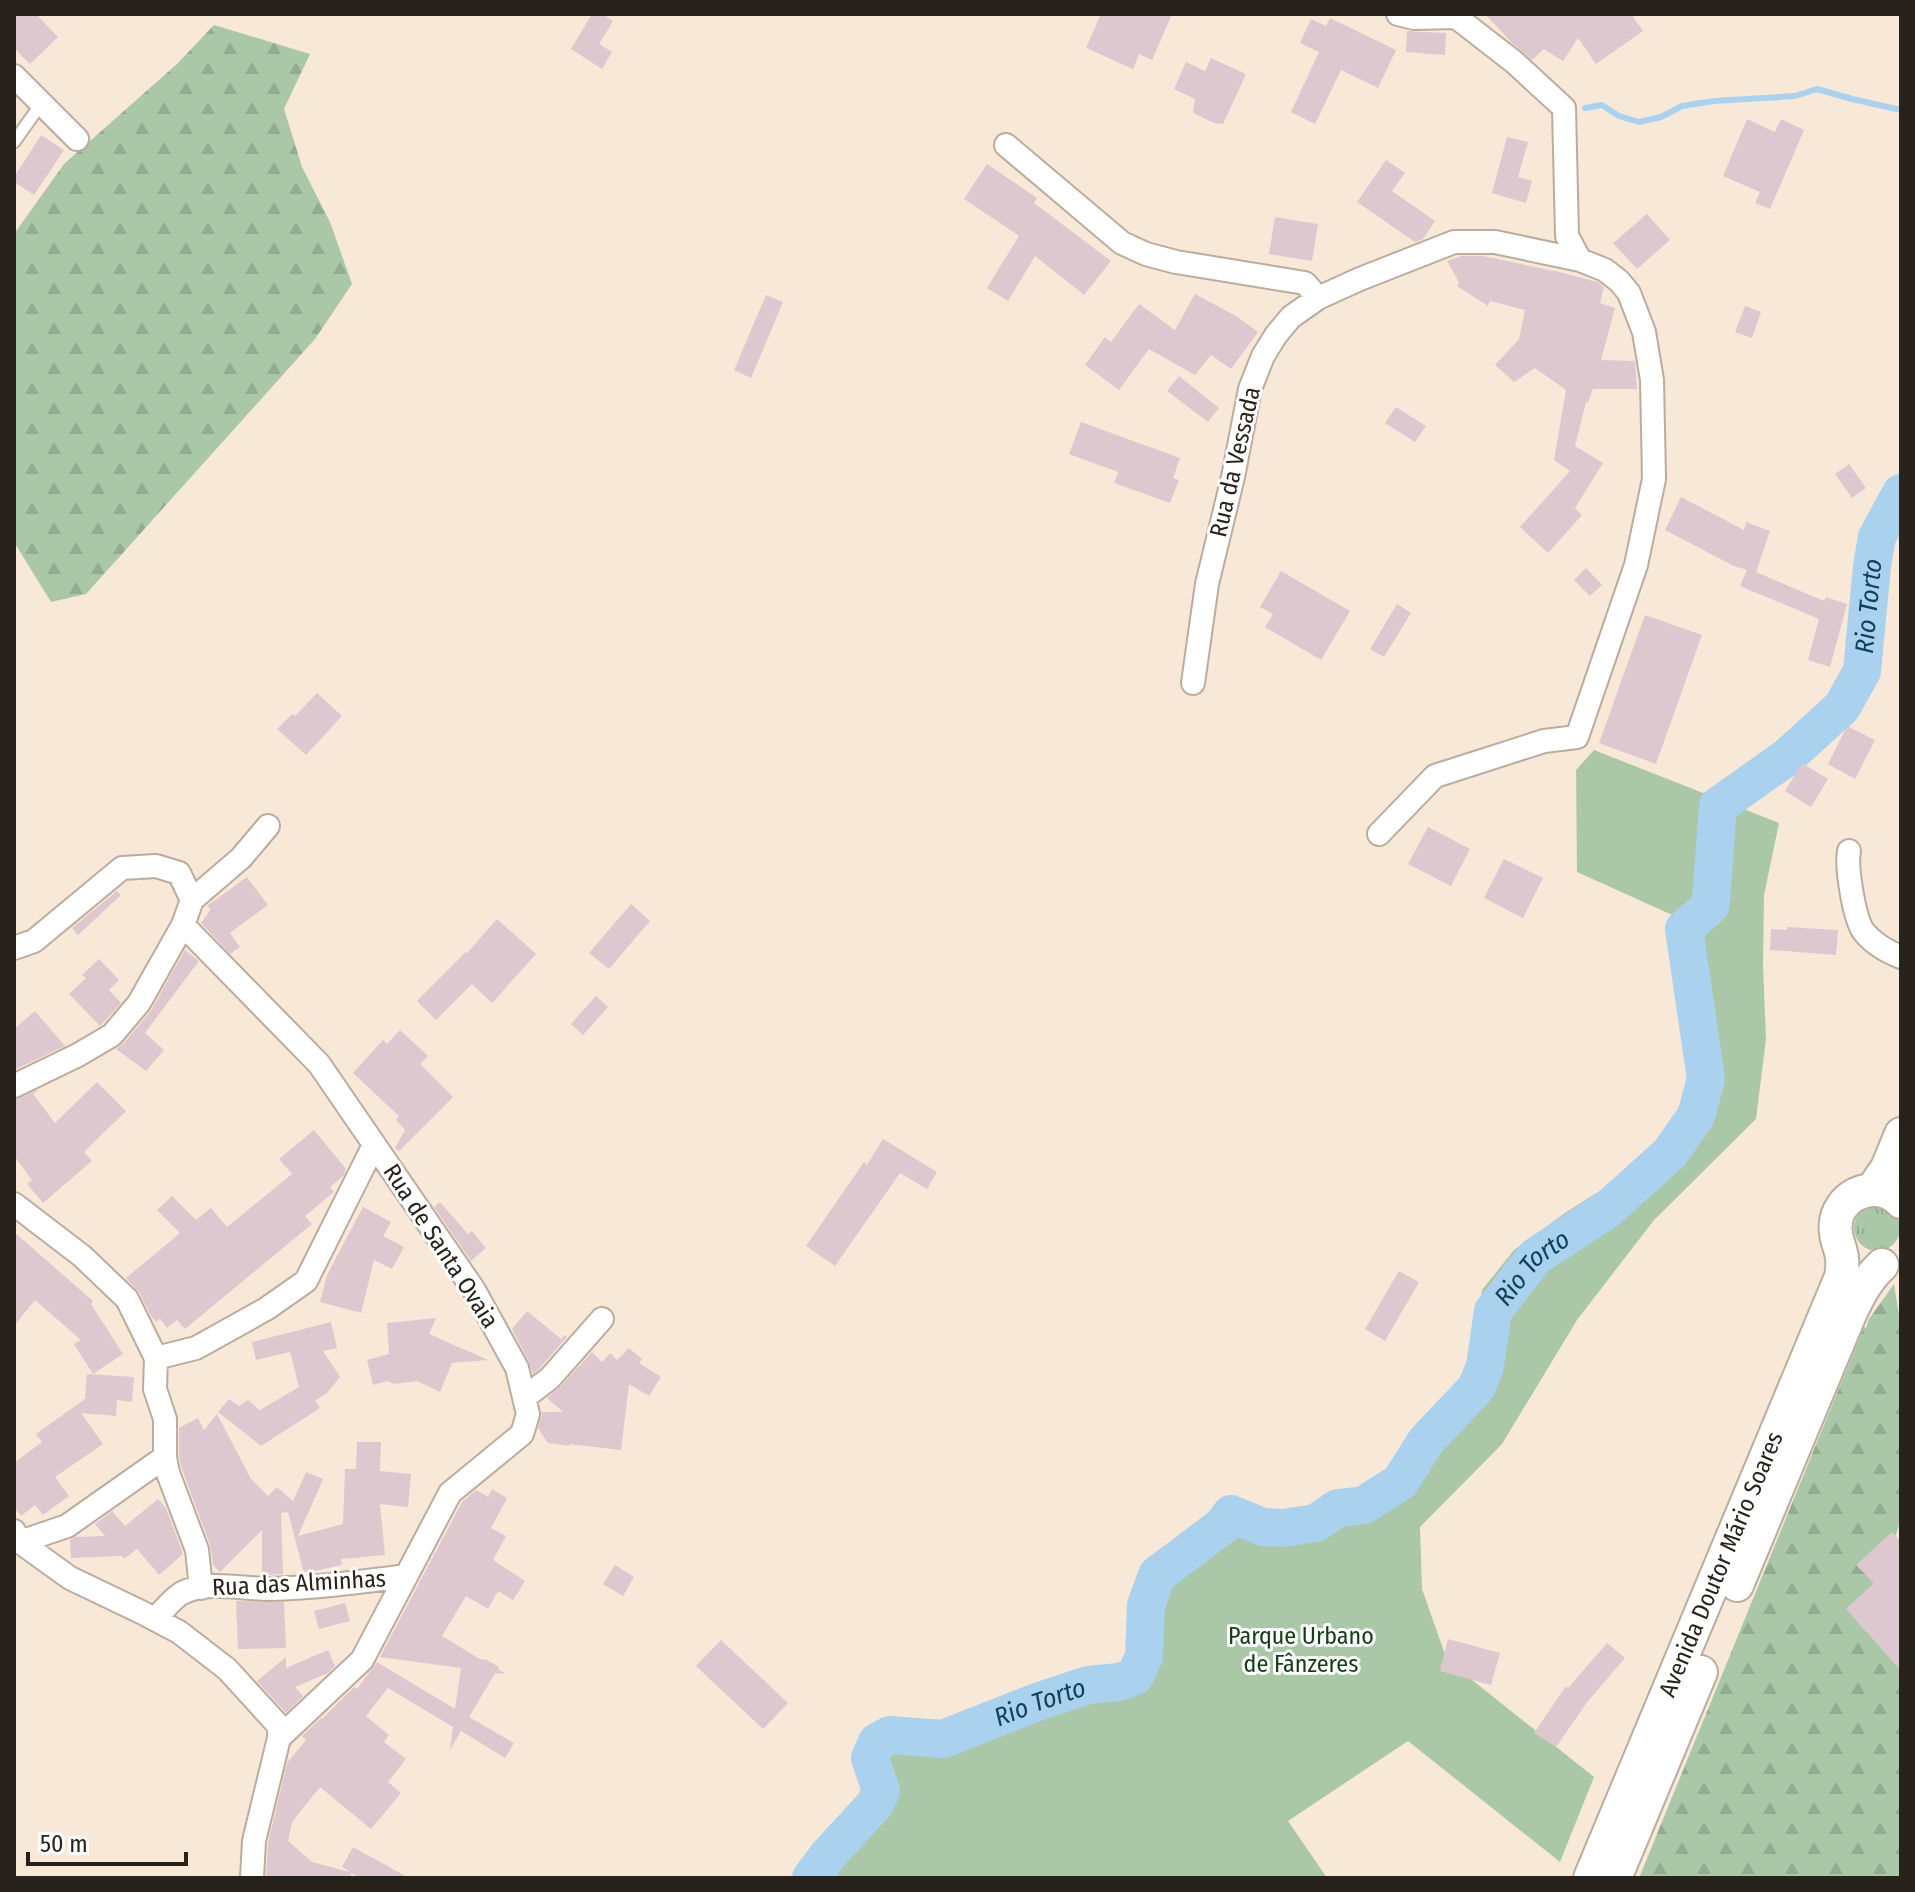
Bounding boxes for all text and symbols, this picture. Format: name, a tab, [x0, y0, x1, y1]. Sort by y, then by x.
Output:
street label: Rua da Vessada	[1204, 384, 1266, 540]
water label: Rio Torto	[1849, 556, 1889, 655]
street label: Rua de Santa Ovaia	[378, 1159, 504, 1333]
water label: Rio Torto	[1488, 1224, 1576, 1312]
street label: Avenida Doutor Mário Soares	[1653, 1427, 1789, 1701]
street label: Rua das Alminhas	[211, 1564, 387, 1602]
park label: Parque Urbano de Fânzeres	[1228, 1622, 1374, 1678]
water label: Rio Torto	[990, 1672, 1090, 1733]
scale bar	[28, 1816, 186, 1866]
text: 50 m	[40, 1830, 88, 1858]

